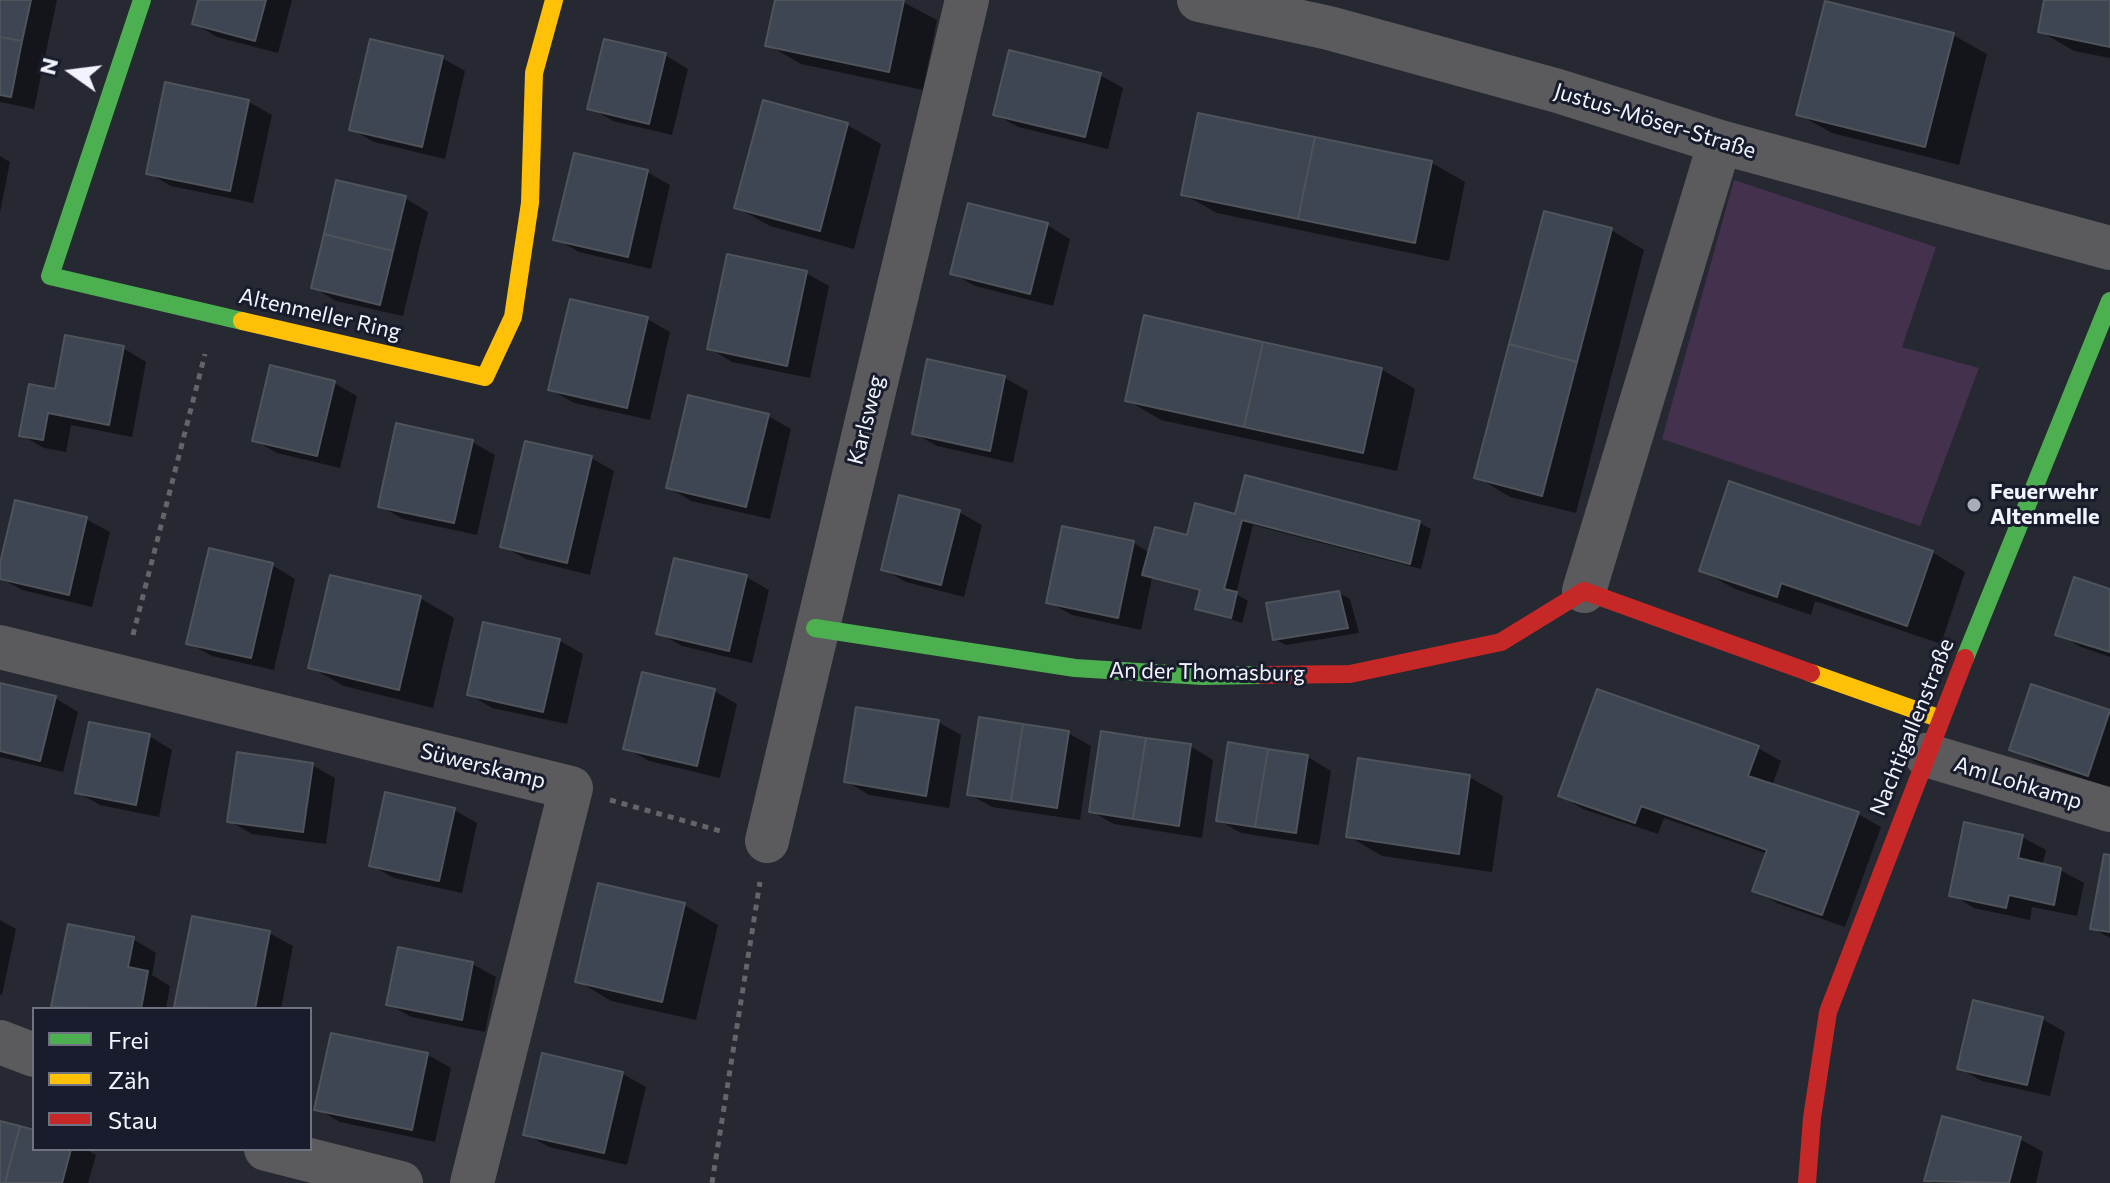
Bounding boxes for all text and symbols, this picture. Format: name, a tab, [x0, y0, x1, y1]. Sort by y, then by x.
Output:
north arrow	[32, 32, 112, 112]
text: N	[33, 55, 63, 77]
street label: Justus-Möser-Straße	[1551, 78, 1759, 164]
street label: Altenmeller Ring	[236, 283, 404, 345]
street label: Karlsweg	[842, 373, 890, 467]
place label: Feuerwehr Altenmelle	[1990, 479, 2100, 530]
marker: Feuerwehr Altenmelle	[1965, 496, 1983, 514]
street label: Nachtigallenstraße	[1864, 634, 1960, 820]
street label: An der Thomasburg	[1109, 657, 1305, 687]
street label: Süwerskamp	[418, 738, 548, 794]
street label: Am Lohkamp	[1951, 751, 2085, 815]
legend	[32, 1007, 312, 1151]
text: Frei	[108, 1025, 149, 1054]
text: Zäh	[108, 1065, 150, 1094]
text: Stau	[108, 1105, 158, 1134]

